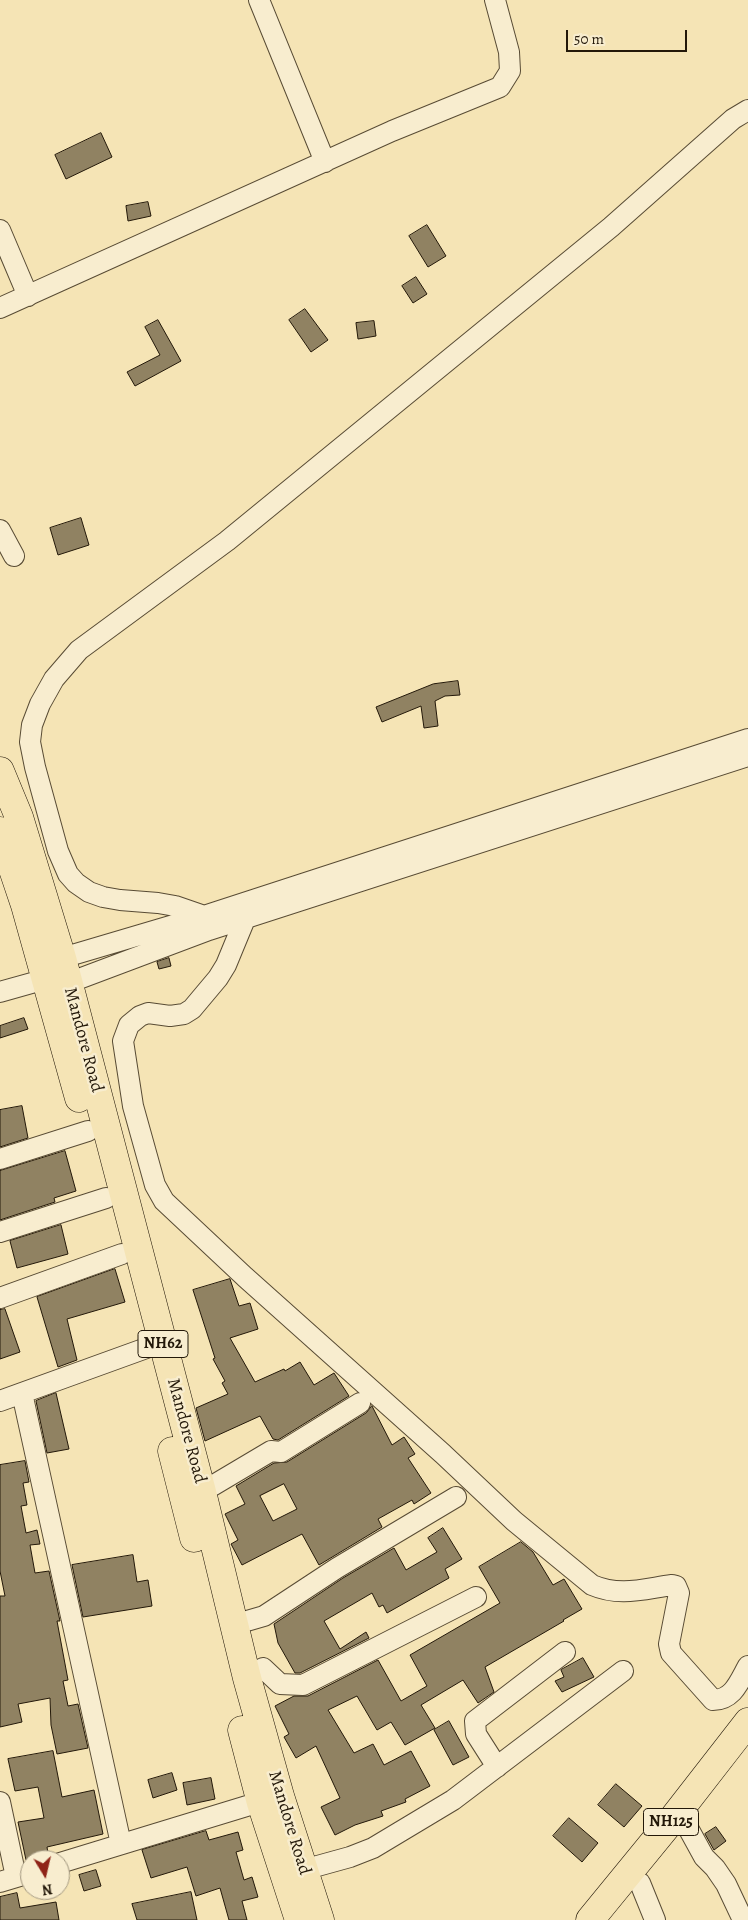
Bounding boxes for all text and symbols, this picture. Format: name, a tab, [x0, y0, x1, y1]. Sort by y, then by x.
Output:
scale bar	[568, 20, 689, 52]
text: 50 m	[574, 29, 604, 49]
street label: Mandore Road	[59, 985, 107, 1095]
road number: NH62	[138, 1330, 188, 1358]
street label: Mandore Road	[162, 1376, 210, 1486]
street label: Mandore Road	[263, 1768, 315, 1878]
road number: NH125	[644, 1808, 698, 1835]
north arrow	[20, 1850, 70, 1900]
text: N	[41, 1879, 54, 1900]

